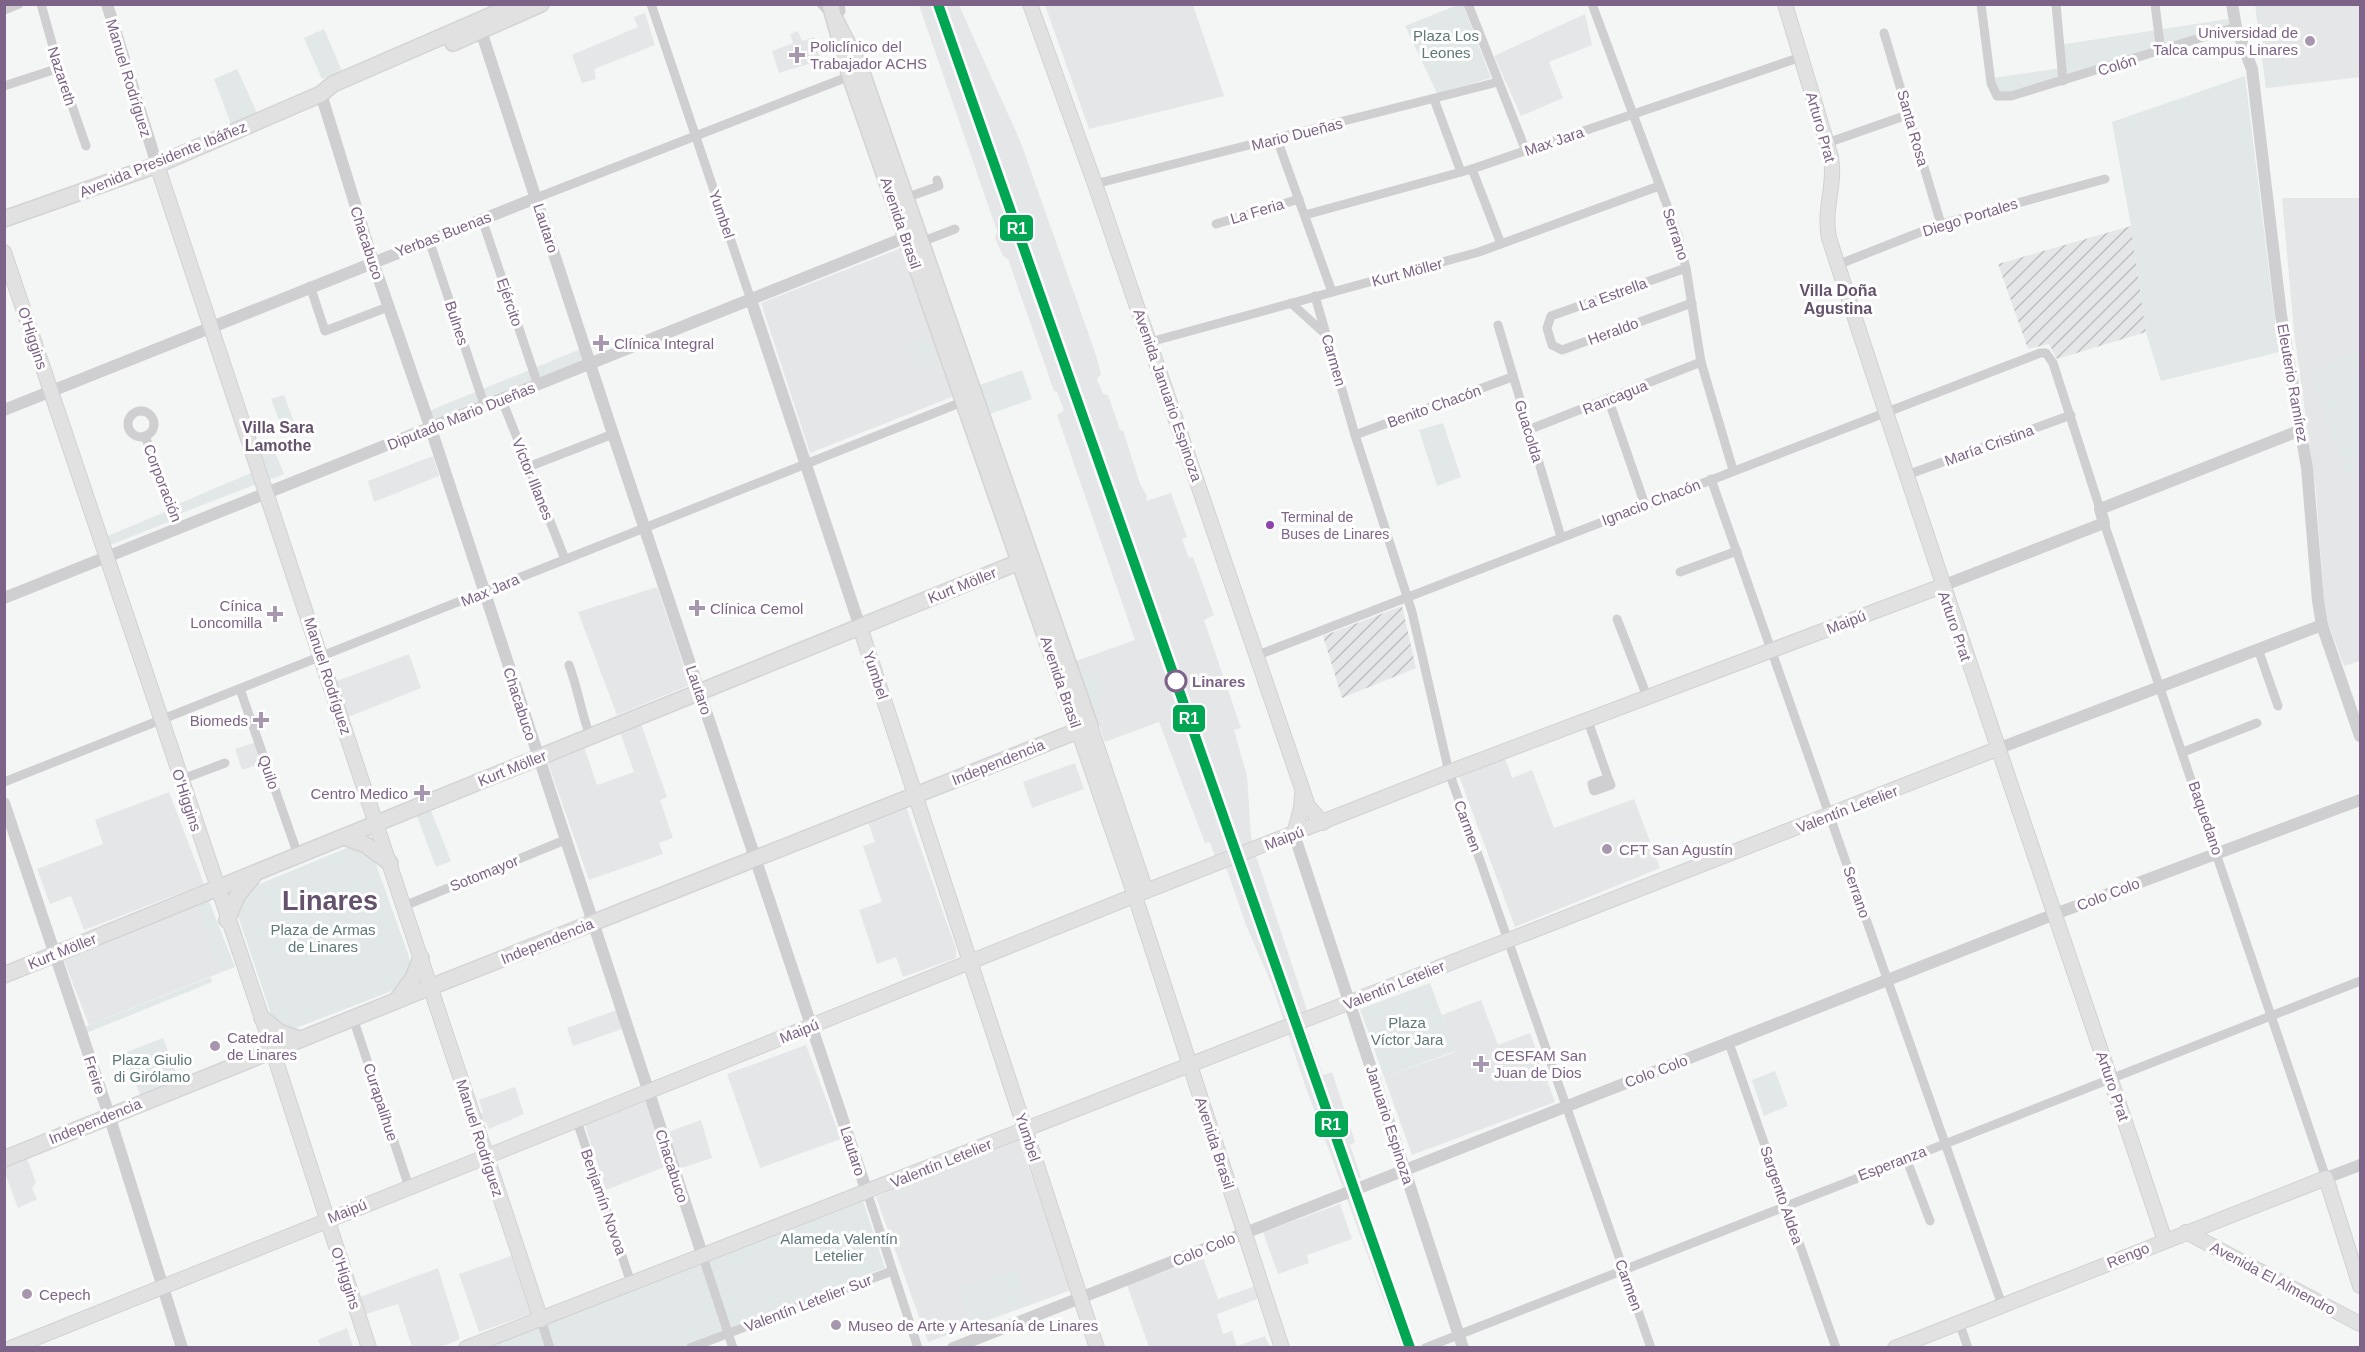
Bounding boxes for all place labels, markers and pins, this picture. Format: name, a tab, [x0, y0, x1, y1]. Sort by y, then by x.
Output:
place label: Universidad de Talca campus Linares	[2153, 24, 2298, 58]
marker: Universidad de Talca campus Linares	[2303, 34, 2317, 48]
place label: Policlínico del Trabajador ACHS	[810, 38, 927, 72]
marker: Policlínico del Trabajador ACHS	[788, 46, 806, 64]
marker: Clínica Integral	[592, 334, 610, 352]
place label: Clínica Integral	[614, 335, 714, 352]
place label: Terminal de Buses de Linares	[1281, 509, 1389, 542]
marker: Terminal de Buses de Linares	[1264, 519, 1276, 531]
place label: Cínica Loncomilla	[190, 597, 263, 631]
marker: Clínica Cemol	[688, 599, 706, 617]
place label: Clínica Cemol	[710, 600, 803, 617]
marker: Cínica Loncomilla	[266, 605, 284, 623]
marker: Linares	[1165, 670, 1187, 692]
place label: Linares	[1192, 673, 1245, 690]
marker: Biomeds	[252, 711, 270, 729]
place label: Biomeds	[190, 712, 248, 729]
marker: Centro Medico	[413, 784, 431, 802]
place label: Centro Medico	[310, 785, 408, 802]
place label: CFT San Agustín	[1619, 841, 1733, 858]
marker: CFT San Agustín	[1600, 842, 1614, 856]
place label: Catedral de Linares	[227, 1029, 297, 1063]
marker: Catedral de Linares	[208, 1039, 222, 1053]
place label: CESFAM San Juan de Dios	[1494, 1047, 1587, 1081]
marker: CESFAM San Juan de Dios	[1472, 1055, 1490, 1073]
place label: Cepech	[39, 1286, 91, 1303]
marker: Cepech	[20, 1287, 34, 1301]
place label: Museo de Arte y Artesanía de Linares	[848, 1317, 1098, 1334]
marker: Museo de Arte y Artesanía de Linares	[829, 1318, 843, 1332]

